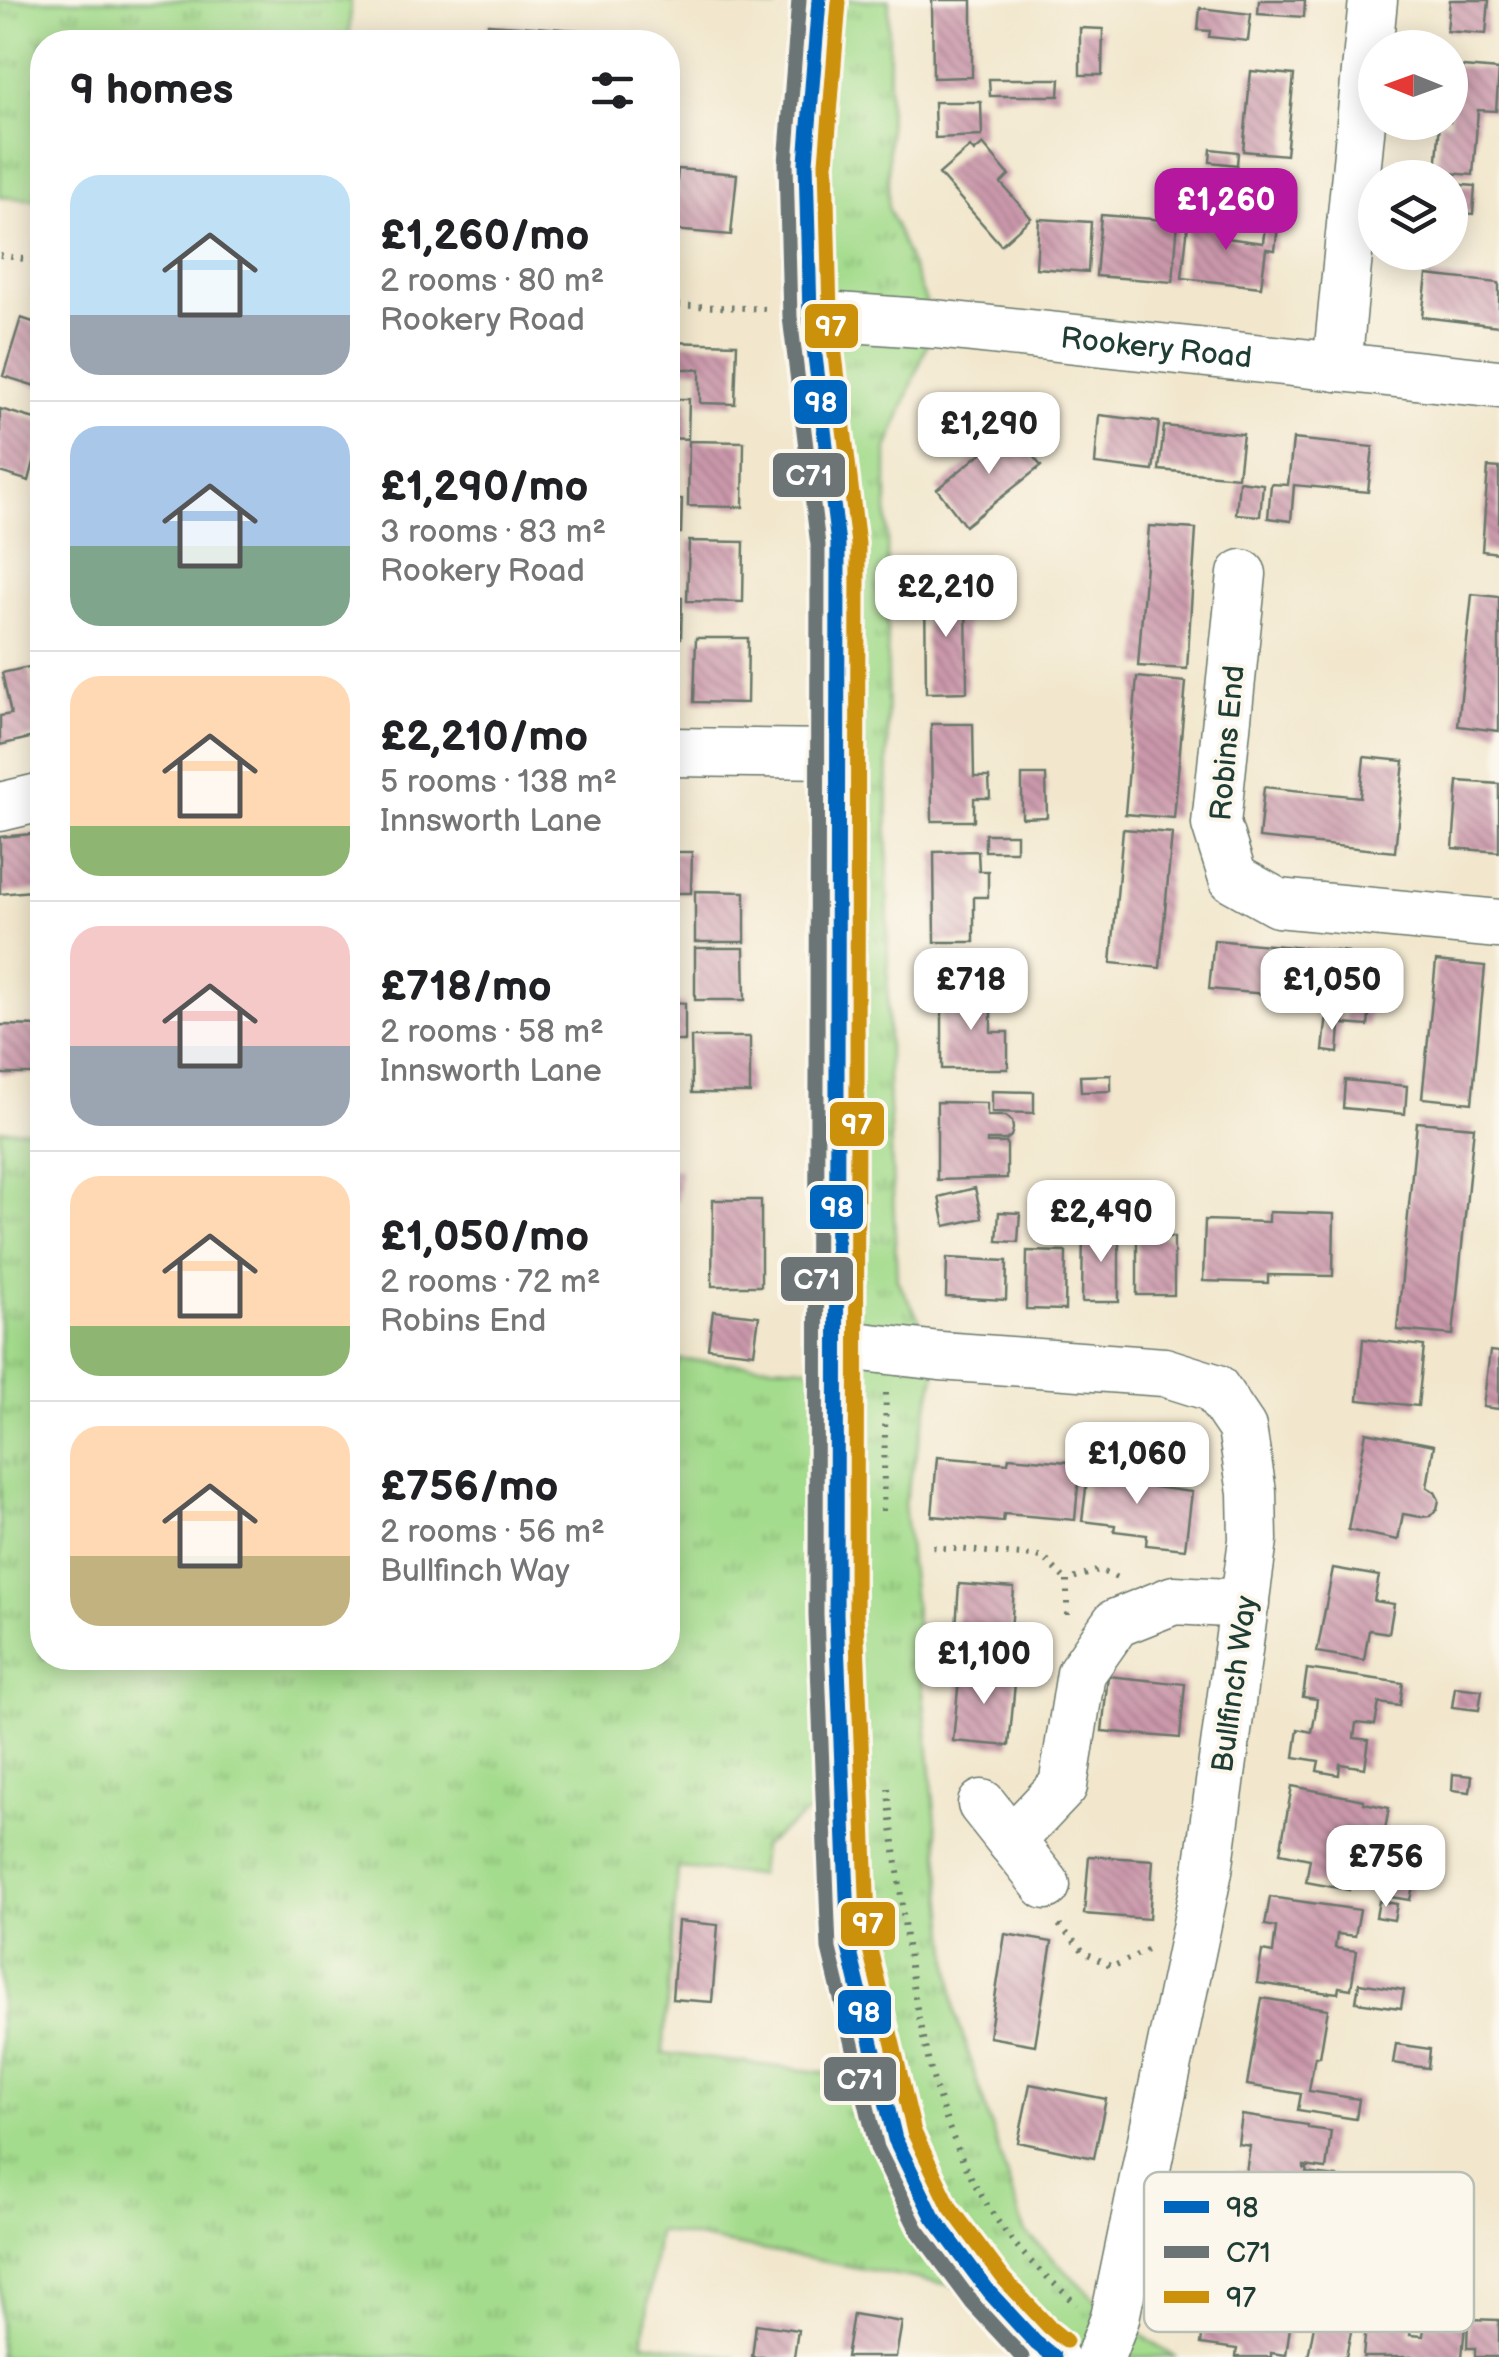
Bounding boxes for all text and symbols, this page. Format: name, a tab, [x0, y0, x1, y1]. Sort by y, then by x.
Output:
north arrow	[1358, 30, 1468, 140]
map controls	[1358, 30, 1468, 270]
icon: filters	[585, 63, 640, 118]
text: 9 homes	[70, 65, 233, 116]
button: layers	[1358, 160, 1468, 270]
pin: £1,260	[1145, 168, 1307, 253]
text: £1,260	[1177, 181, 1275, 220]
text: £1,260/mo	[380, 211, 589, 262]
icon: home	[150, 215, 270, 335]
text: 2 rooms · 80 m²	[380, 262, 604, 301]
text: Rookery Road	[380, 301, 585, 340]
line badge: 97	[803, 302, 860, 350]
text: 97	[815, 311, 847, 344]
street label: Rookery Road	[1059, 320, 1254, 377]
line badge: 98	[792, 378, 849, 426]
text: 98	[804, 387, 838, 420]
pin: £1,290	[908, 392, 1070, 477]
text: £1,290	[940, 405, 1038, 444]
line badge: C71	[771, 451, 847, 499]
text: C71	[785, 460, 833, 493]
text: £1,290/mo	[380, 462, 589, 513]
icon: home	[150, 466, 270, 586]
text: 3 rooms · 83 m²	[380, 513, 606, 552]
text: Rookery Road	[380, 552, 585, 591]
pin: £2,210	[865, 555, 1027, 640]
text: £2,210	[897, 568, 995, 607]
street label: Robins End	[1203, 664, 1253, 822]
text: £2,210/mo	[380, 712, 588, 763]
icon: home	[150, 716, 270, 836]
text: 5 rooms · 138 m²	[380, 763, 617, 802]
text: Innsworth Lane	[380, 802, 602, 841]
pin: £718	[912, 948, 1030, 1033]
pin: £1,050	[1251, 948, 1413, 1033]
text: £718	[936, 961, 1006, 1000]
text: £1,050	[1283, 961, 1381, 1000]
text: £718/mo	[380, 962, 552, 1013]
icon: home	[150, 966, 270, 1086]
text: 2 rooms · 58 m²	[380, 1013, 604, 1052]
text: Innsworth Lane	[380, 1052, 602, 1091]
line badge: 97	[828, 1100, 886, 1148]
text: 97	[841, 1109, 873, 1142]
pin: £2,490	[1020, 1180, 1182, 1265]
line badge: 98	[808, 1183, 865, 1231]
text: 98	[820, 1192, 854, 1225]
text: £2,490	[1049, 1193, 1153, 1232]
text: £1,050/mo	[380, 1212, 589, 1263]
icon: home	[150, 1216, 270, 1336]
line badge: C71	[779, 1255, 855, 1303]
text: 2 rooms · 72 m²	[380, 1263, 601, 1302]
text: C71	[793, 1264, 841, 1297]
text: Robins End	[380, 1302, 546, 1341]
pin: £1,060	[1056, 1422, 1218, 1507]
text: £1,060	[1087, 1435, 1187, 1474]
text: £756/mo	[380, 1462, 558, 1513]
icon: home	[150, 1466, 270, 1586]
text: 2 rooms · 56 m²	[380, 1513, 605, 1552]
text: Bullfinch Way	[380, 1552, 570, 1591]
street label: Bullfinch Way	[1205, 1593, 1265, 1775]
pin: £1,100	[903, 1622, 1065, 1707]
text: £1,100	[937, 1635, 1031, 1674]
pin: £756	[1327, 1825, 1445, 1910]
text: £756	[1348, 1838, 1424, 1877]
line badge: 97	[839, 1900, 897, 1948]
text: 97	[852, 1908, 884, 1941]
line badge: 98	[836, 1988, 893, 2036]
text: 98	[847, 1997, 881, 2030]
line badge: C71	[822, 2055, 898, 2103]
text: C71	[836, 2064, 884, 2097]
legend	[1144, 2172, 1474, 2332]
text: 98	[1226, 2192, 1259, 2225]
text: C71	[1226, 2237, 1271, 2270]
text: 97	[1226, 2282, 1256, 2315]

